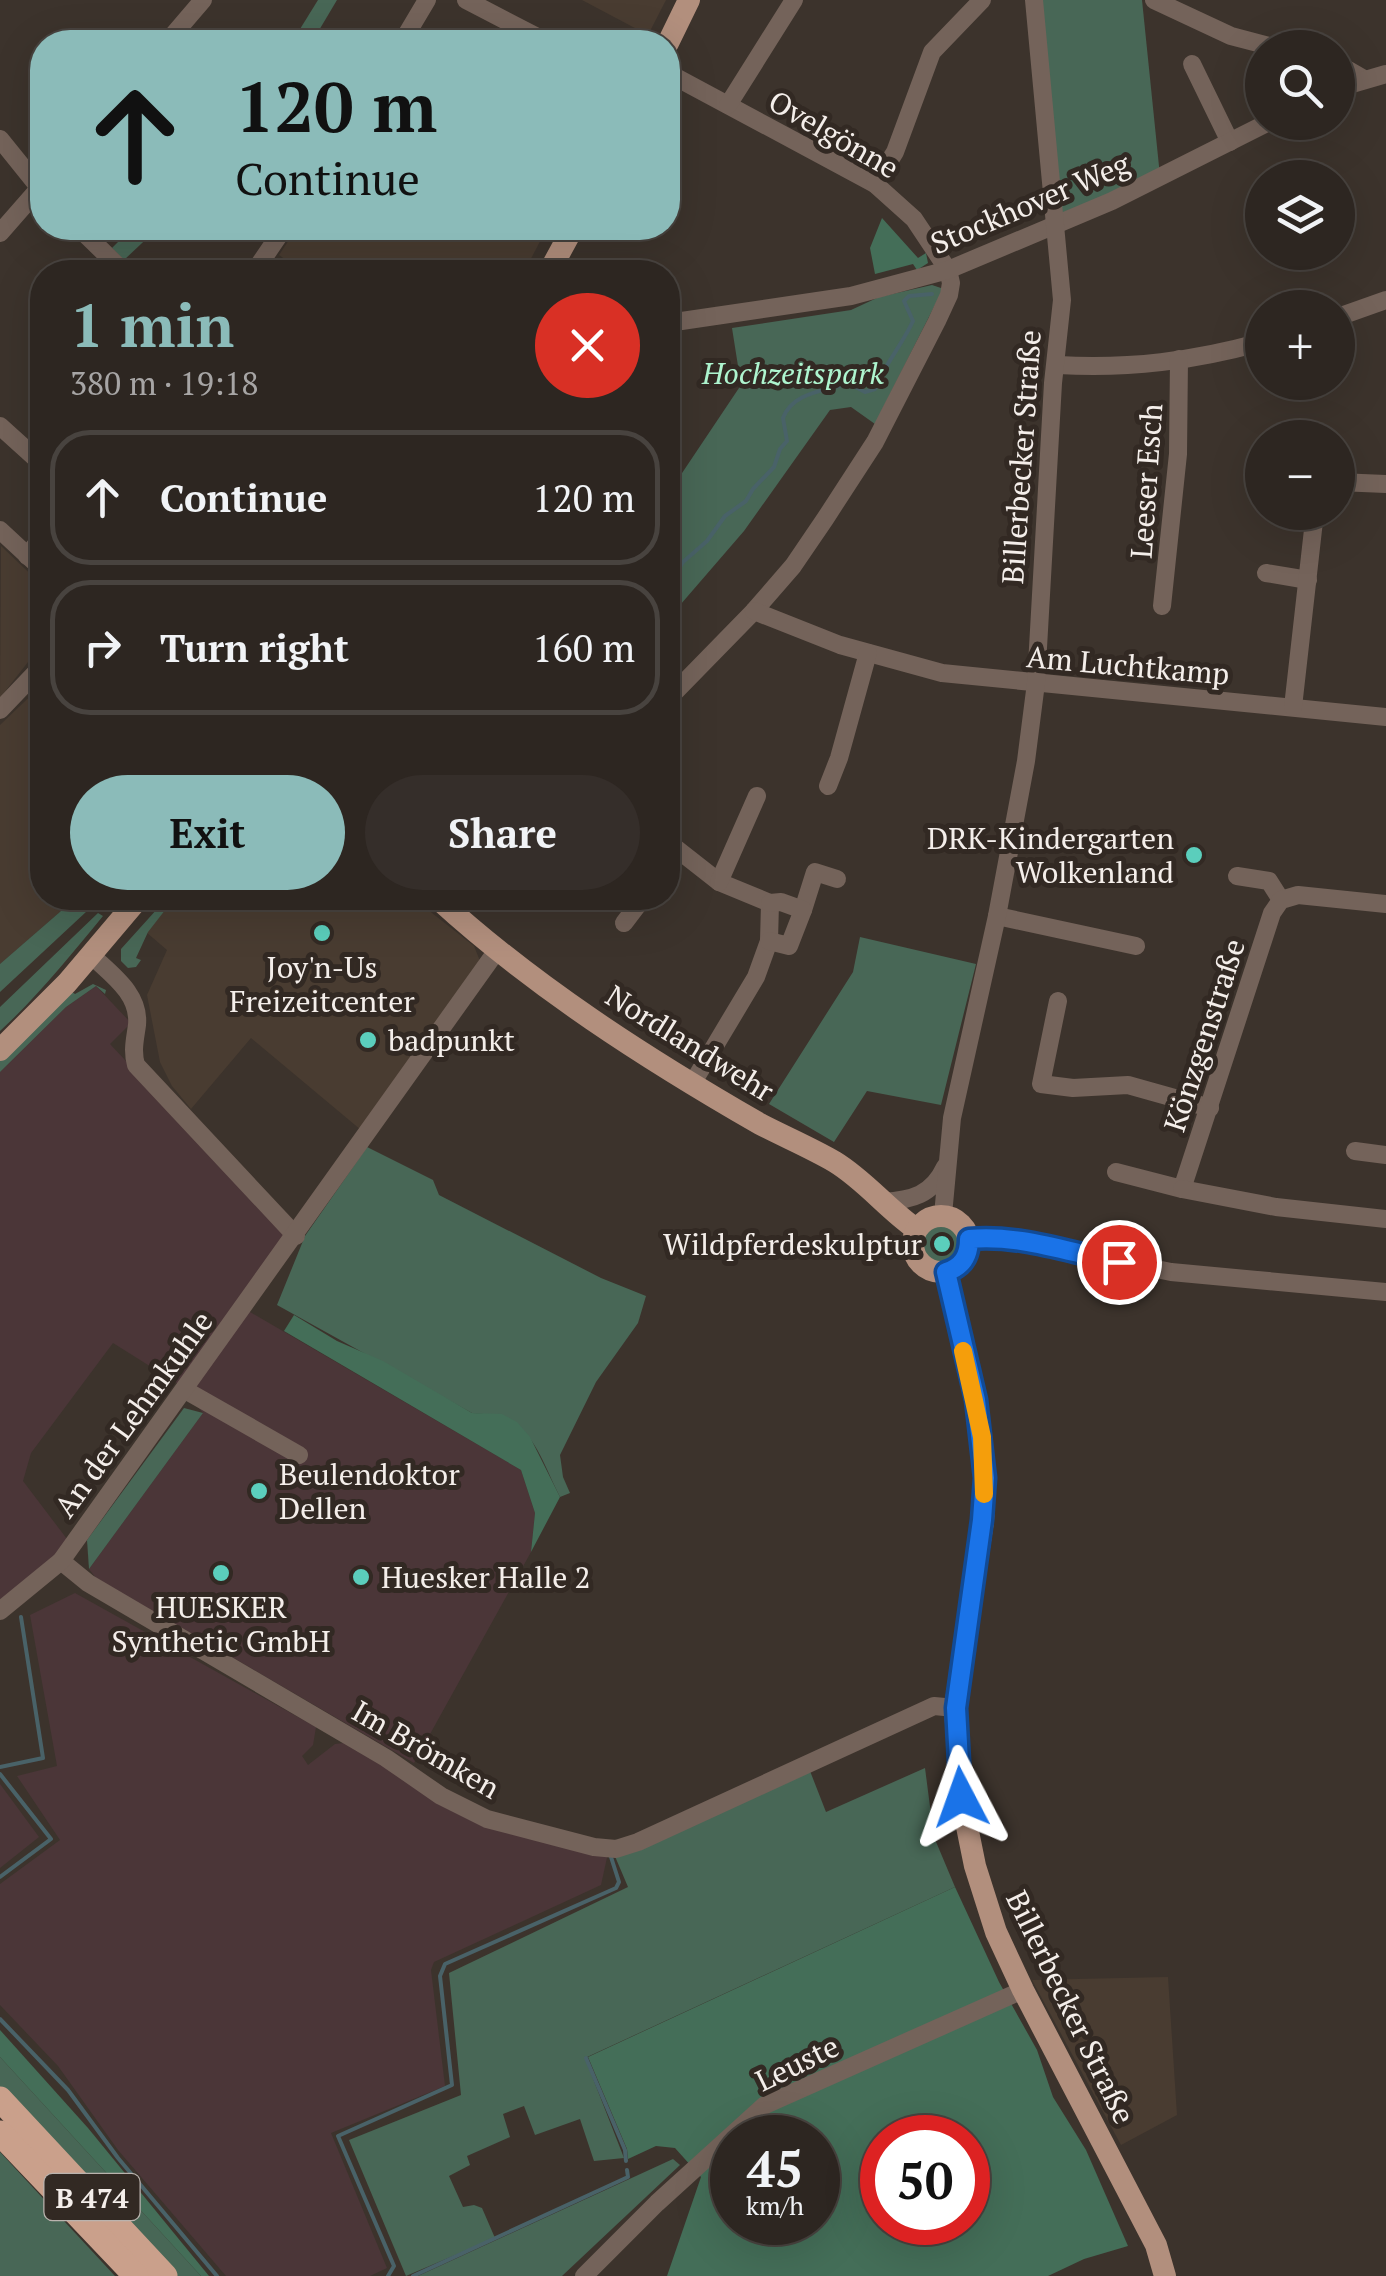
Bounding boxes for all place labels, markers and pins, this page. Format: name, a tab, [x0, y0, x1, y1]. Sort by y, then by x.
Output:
place label: DRK-Kindergarten Wolkenland	[927, 818, 1174, 892]
marker: DRK-Kindergarten Wolkenland	[1183, 844, 1205, 866]
marker: Joy'n-Us Freizeitcenter	[311, 922, 333, 944]
place label: Joy'n-Us Freizeitcenter	[229, 947, 415, 1021]
place label: badpunkt	[388, 1020, 515, 1060]
marker: badpunkt	[357, 1029, 379, 1051]
pin	[1077, 1220, 1162, 1305]
place label: Wildpferdeskulptur	[663, 1224, 922, 1264]
marker: Wildpferdeskulptur	[931, 1233, 953, 1255]
place label: Beulendoktor Dellen	[279, 1454, 460, 1528]
marker: Beulendoktor Dellen	[248, 1480, 270, 1502]
place label: Huesker Halle 2	[381, 1557, 591, 1597]
marker: HUESKER Synthetic GmbH	[210, 1562, 232, 1584]
marker: Huesker Halle 2	[350, 1566, 372, 1588]
place label: HUESKER Synthetic GmbH	[111, 1587, 331, 1661]

